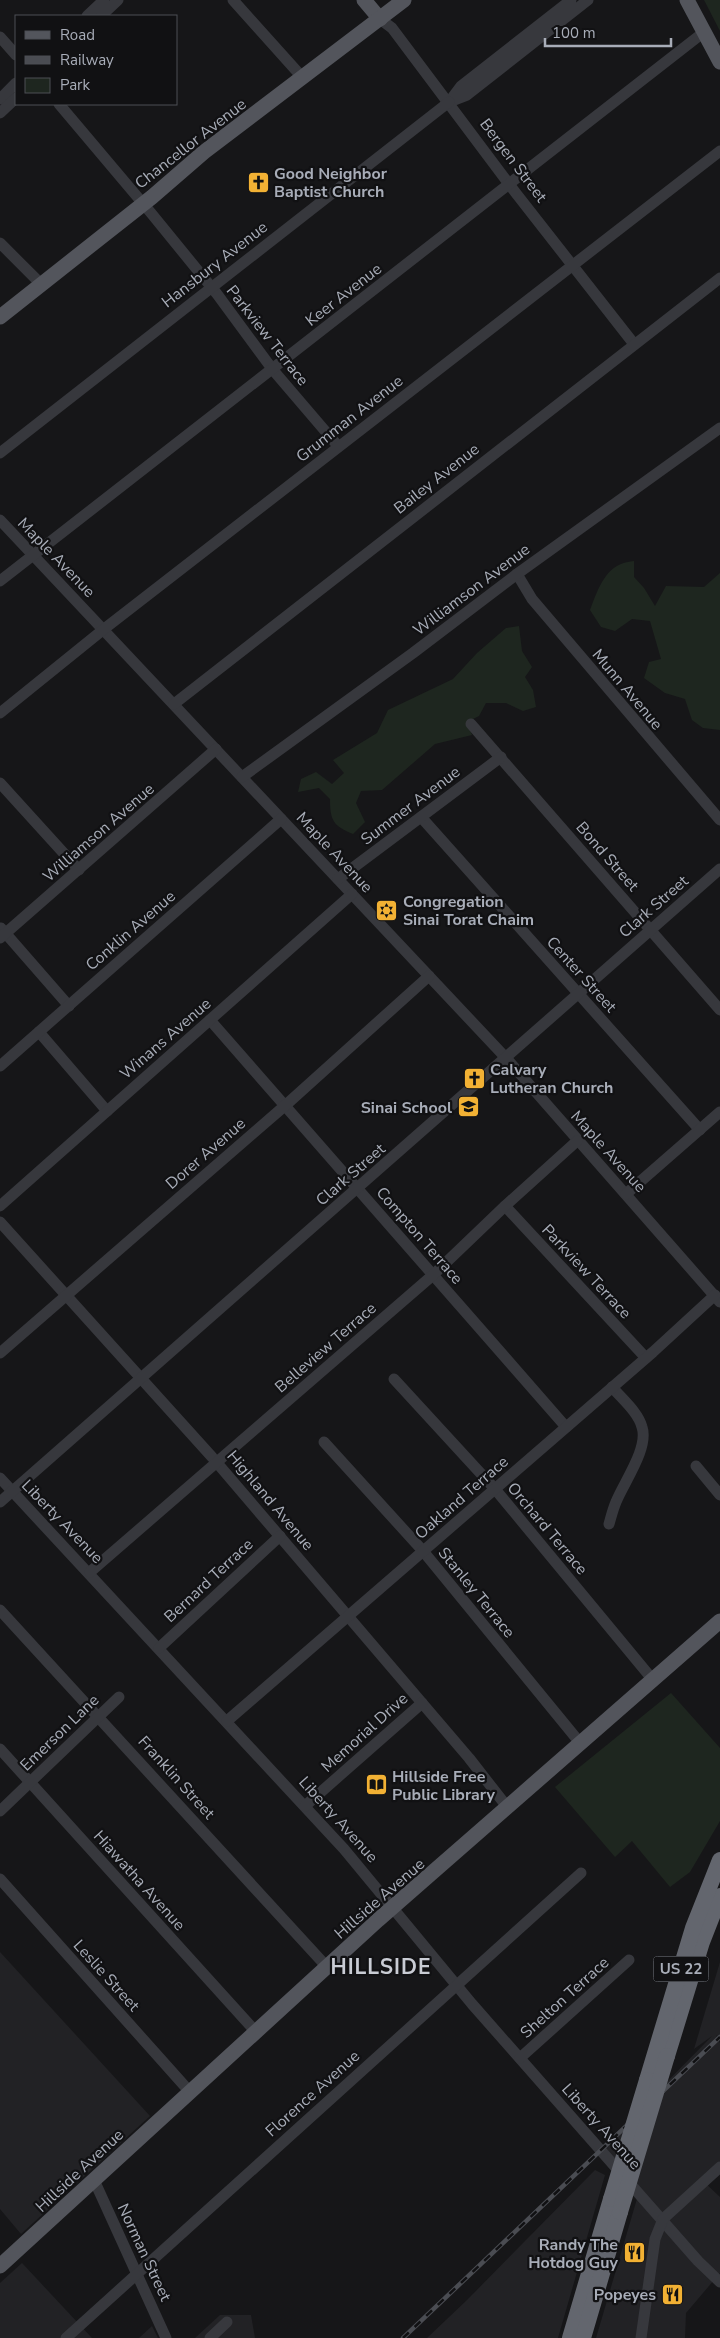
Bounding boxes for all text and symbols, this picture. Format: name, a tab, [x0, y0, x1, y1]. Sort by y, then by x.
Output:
legend	[15, 15, 178, 105]
scale bar	[545, 15, 671, 47]
text: 100 m	[552, 23, 596, 43]
text: Road	[60, 25, 95, 45]
text: Railway	[60, 50, 114, 70]
text: Park	[60, 75, 90, 95]
street label: Chancellor Avenue	[130, 93, 251, 194]
street label: Bergen Street	[474, 114, 552, 207]
place label: Good Neighbor Baptist Church	[274, 163, 388, 203]
church icon: Good Neighbor Baptist Church	[246, 170, 270, 194]
street label: Hansbury Avenue	[157, 216, 272, 313]
street label: Keer Avenue	[301, 258, 386, 332]
street label: Parkview Terrace	[221, 281, 313, 391]
street label: Grumman Avenue	[292, 370, 408, 467]
street label: Bailey Avenue	[389, 438, 484, 519]
street label: Maple Avenue	[13, 513, 100, 602]
street label: Williamson Avenue	[409, 539, 535, 641]
street label: Munn Avenue	[587, 644, 668, 735]
street label: Summer Avenue	[356, 761, 465, 850]
street label: Williamson Avenue	[38, 778, 159, 887]
street label: Maple Avenue	[291, 807, 378, 898]
street label: Bond Street	[571, 817, 644, 897]
street label: Clark Street	[614, 870, 693, 943]
street label: Conklin Avenue	[81, 886, 180, 976]
place label: Congregation Sinai Torat Chaim	[403, 891, 534, 931]
synagogue icon: Congregation Sinai Torat Chaim	[375, 898, 399, 922]
street label: Center Street	[541, 932, 622, 1018]
street label: Winans Avenue	[115, 993, 216, 1085]
place label: Calvary Lutheran Church	[490, 1059, 613, 1099]
church icon: Calvary Lutheran Church	[462, 1066, 486, 1090]
school or university icon: Sinai School	[456, 1095, 480, 1119]
place label: Sinai School	[361, 1097, 452, 1119]
street label: Maple Avenue	[566, 1106, 651, 1197]
street label: Dorer Avenue	[161, 1113, 250, 1195]
street label: Clark Street	[311, 1138, 390, 1211]
street label: Compton Terrace	[371, 1182, 468, 1289]
street label: Parkview Terrace	[537, 1220, 636, 1324]
street label: Belleview Terrace	[270, 1298, 381, 1398]
street label: Highland Avenue	[222, 1446, 319, 1555]
street label: Oakland Terrace	[410, 1451, 513, 1544]
street label: Liberty Avenue	[17, 1475, 108, 1569]
street label: Orchard Terrace	[502, 1478, 592, 1580]
street label: Bernard Terrace	[159, 1534, 258, 1628]
street label: Stanley Terrace	[433, 1543, 520, 1643]
street label: Memorial Drive	[317, 1688, 413, 1778]
street label: Emerson Lane	[15, 1689, 104, 1776]
street label: Franklin Street	[133, 1731, 220, 1824]
place label: Hillside Free Public Library	[392, 1766, 496, 1806]
street label: Liberty Avenue	[294, 1772, 383, 1867]
library icon: Hillside Free Public Library	[364, 1773, 388, 1797]
street label: Hiawatha Avenue	[88, 1826, 190, 1936]
street label: Hillside Avenue	[330, 1853, 430, 1944]
street label: Leslie Street	[68, 1935, 145, 2017]
street label: Shelton Terrace	[516, 1952, 614, 2043]
district label: HILLSIDE	[330, 1953, 432, 1981]
road number: US 22	[654, 1956, 708, 1982]
street label: Florence Avenue	[261, 2045, 365, 2142]
street label: Liberty Avenue	[557, 2079, 646, 2174]
street label: Hillside Avenue	[31, 2124, 129, 2217]
street label: Norman Street	[112, 2200, 177, 2305]
place label: Randy The Hotdog Guy	[528, 2234, 619, 2274]
restaurant icon: Randy The Hotdog Guy	[622, 2241, 646, 2265]
restaurant icon: Popeyes	[660, 2282, 684, 2306]
place label: Popeyes	[594, 2284, 656, 2306]

